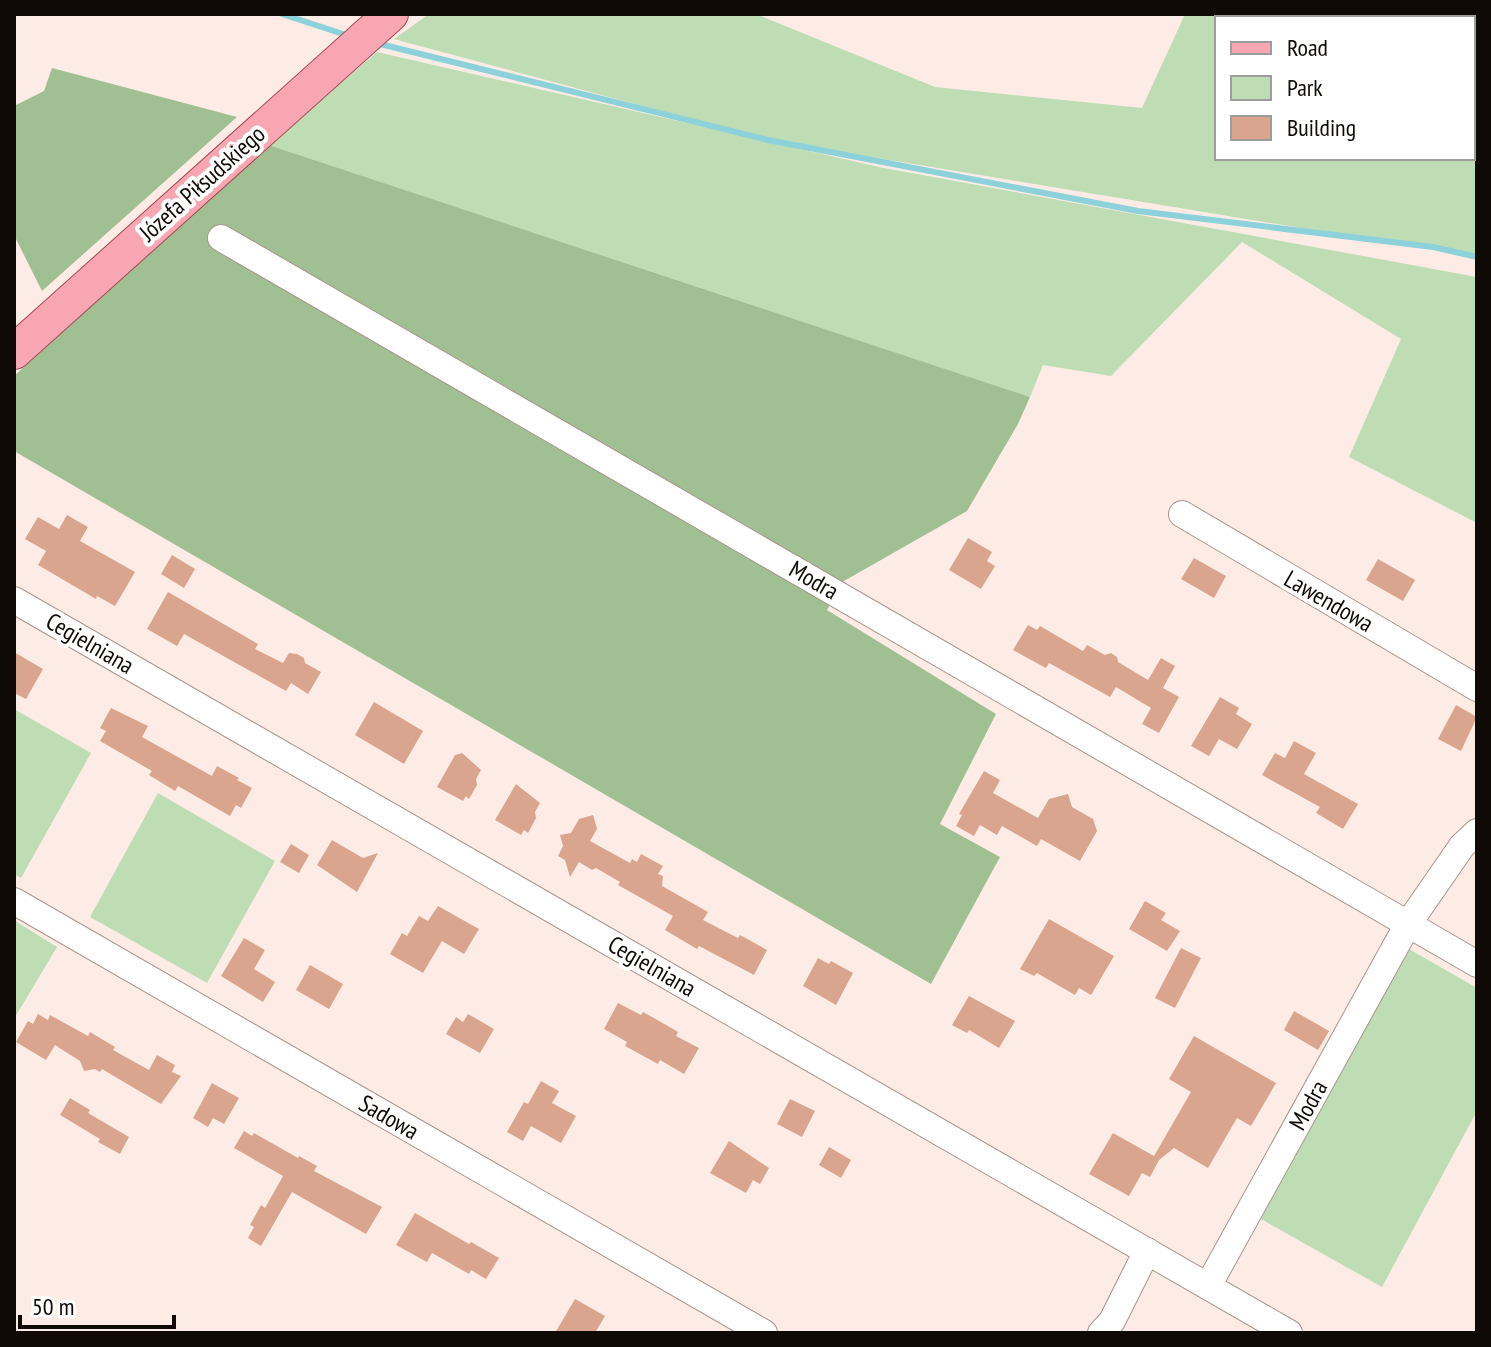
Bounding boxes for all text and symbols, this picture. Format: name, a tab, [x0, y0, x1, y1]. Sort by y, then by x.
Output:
legend	[1215, 16, 1475, 160]
text: Road	[1287, 32, 1328, 63]
text: Park	[1287, 72, 1323, 103]
text: Building	[1287, 112, 1356, 143]
street label: Józefa Piłsudskiego	[132, 118, 271, 248]
street label: Modra	[784, 554, 844, 606]
street label: Lawendowa	[1279, 563, 1379, 639]
street label: Cegielniana	[40, 605, 140, 681]
street label: Cegielniana	[602, 928, 702, 1004]
street label: Modra	[1282, 1075, 1334, 1135]
street label: Sadowa	[353, 1088, 425, 1146]
scale bar	[20, 1279, 174, 1329]
text: 50 m	[32, 1291, 74, 1322]

